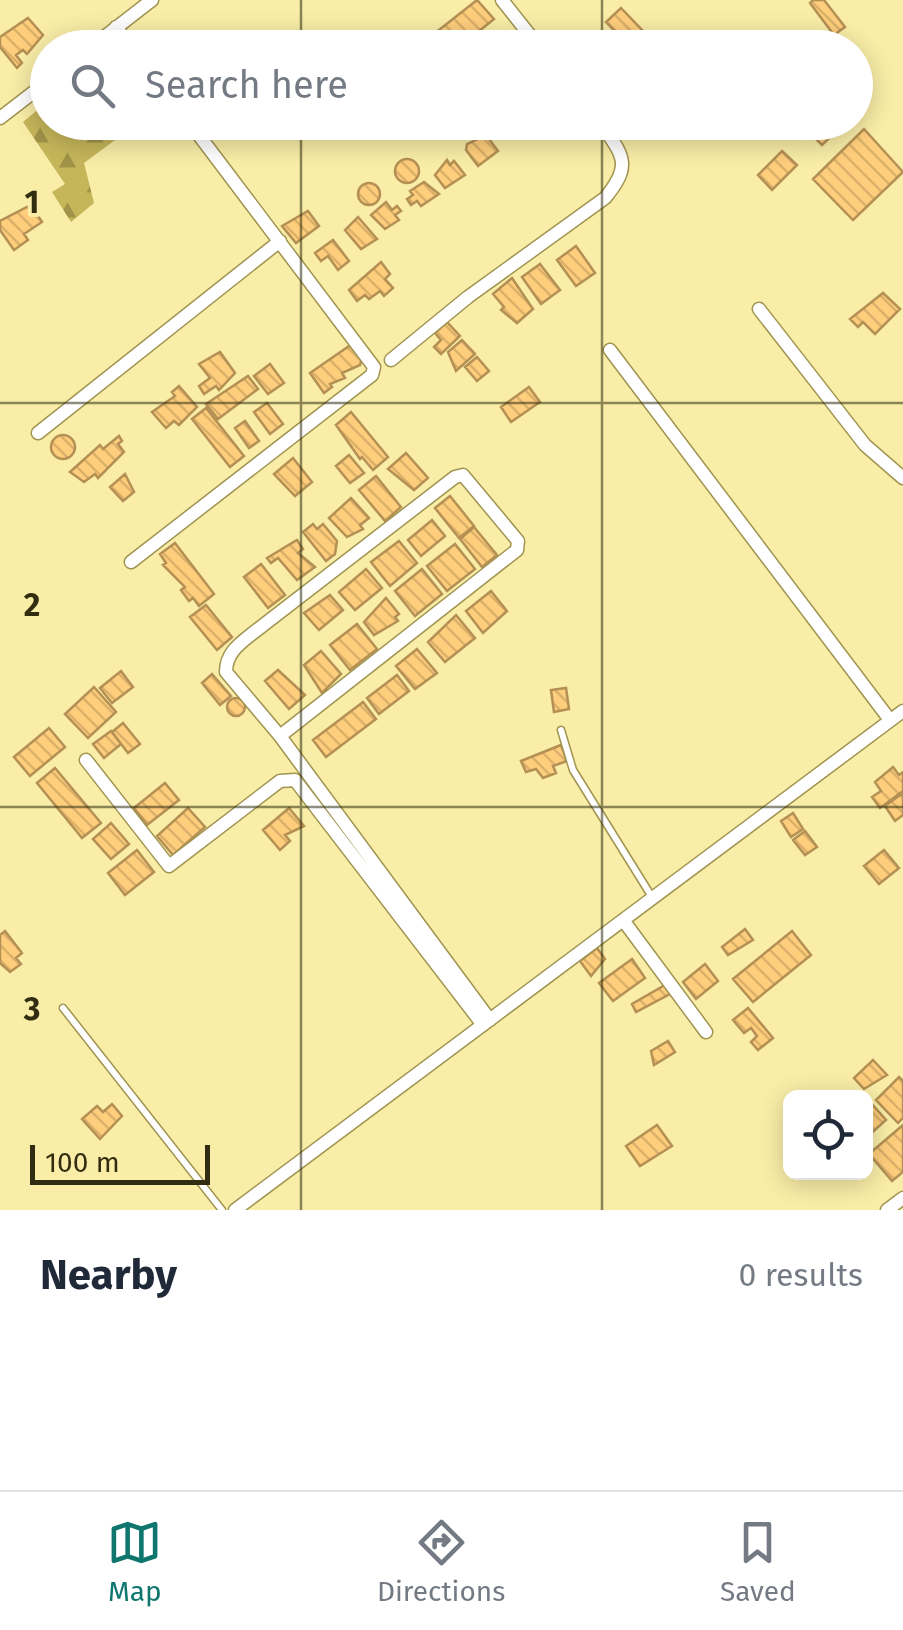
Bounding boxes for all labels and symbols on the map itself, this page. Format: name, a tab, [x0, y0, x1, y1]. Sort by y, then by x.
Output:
text: 1	[25, 183, 39, 221]
text: 2	[24, 586, 40, 624]
text: 3	[23, 990, 40, 1028]
scale bar	[30, 1140, 210, 1184]

